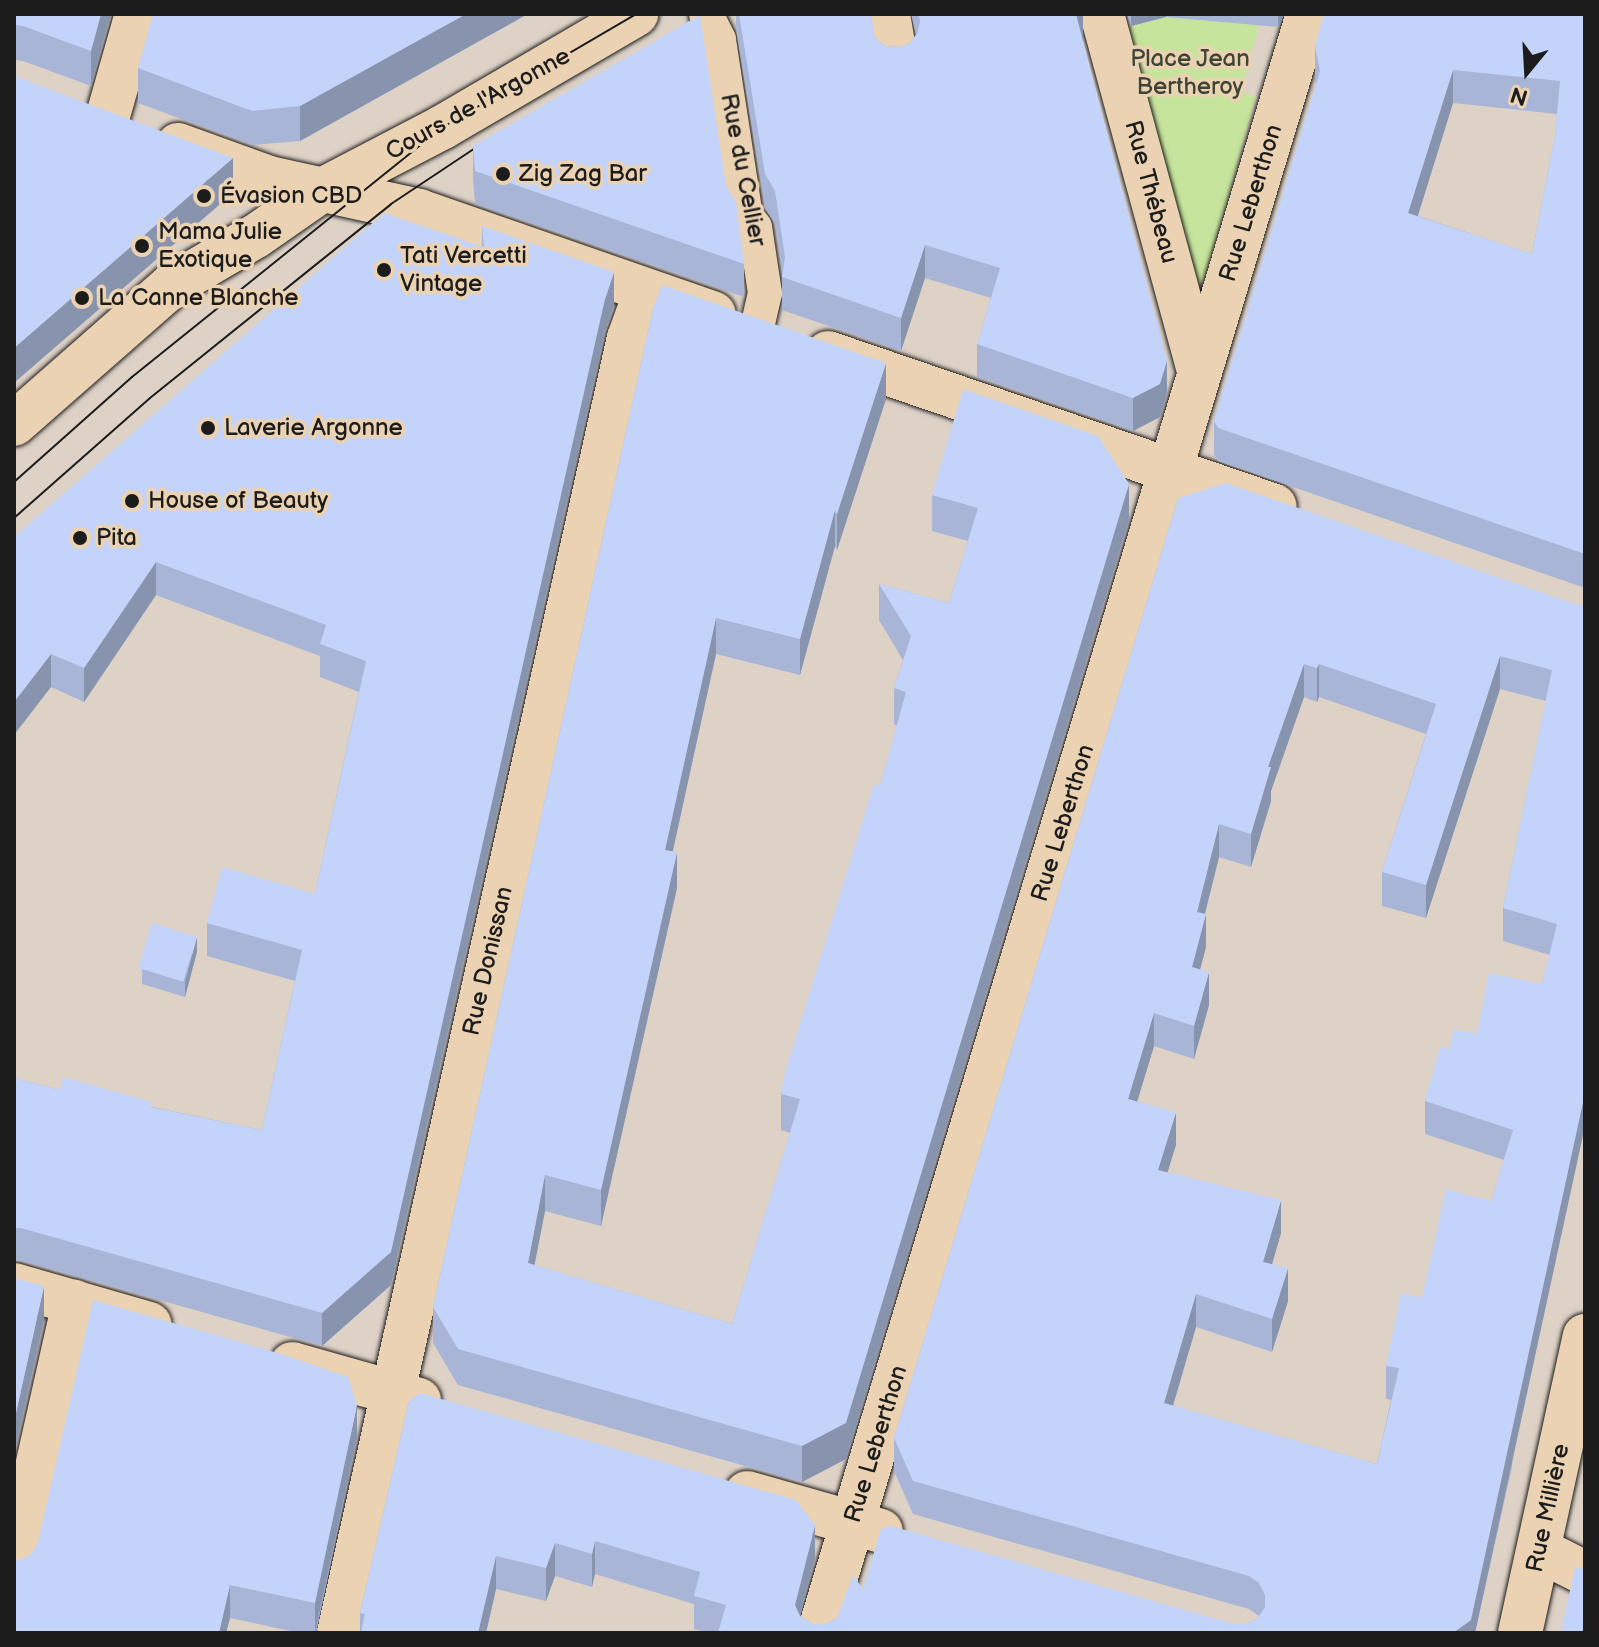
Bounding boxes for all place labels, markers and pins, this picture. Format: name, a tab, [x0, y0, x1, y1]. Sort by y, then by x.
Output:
place label: Zig Zag Bar	[519, 160, 647, 188]
marker: Zig Zag Bar	[494, 165, 512, 183]
place label: Évasion CBD	[220, 182, 362, 210]
marker: Évasion CBD	[195, 187, 213, 205]
place label: Mama Julie Exotique	[158, 218, 283, 274]
marker: Mama Julie Exotique	[133, 237, 151, 255]
place label: Tati Vercetti Vintage	[400, 242, 528, 298]
marker: Tati Vercetti Vintage	[375, 261, 393, 279]
place label: La Canne Blanche	[98, 284, 299, 312]
marker: La Canne Blanche	[73, 289, 91, 307]
place label: Laverie Argonne	[224, 414, 403, 442]
marker: Laverie Argonne	[199, 419, 217, 437]
place label: House of Beauty	[148, 487, 328, 515]
marker: House of Beauty	[123, 492, 141, 510]
place label: Pita	[96, 524, 137, 552]
marker: Pita	[71, 529, 89, 547]

